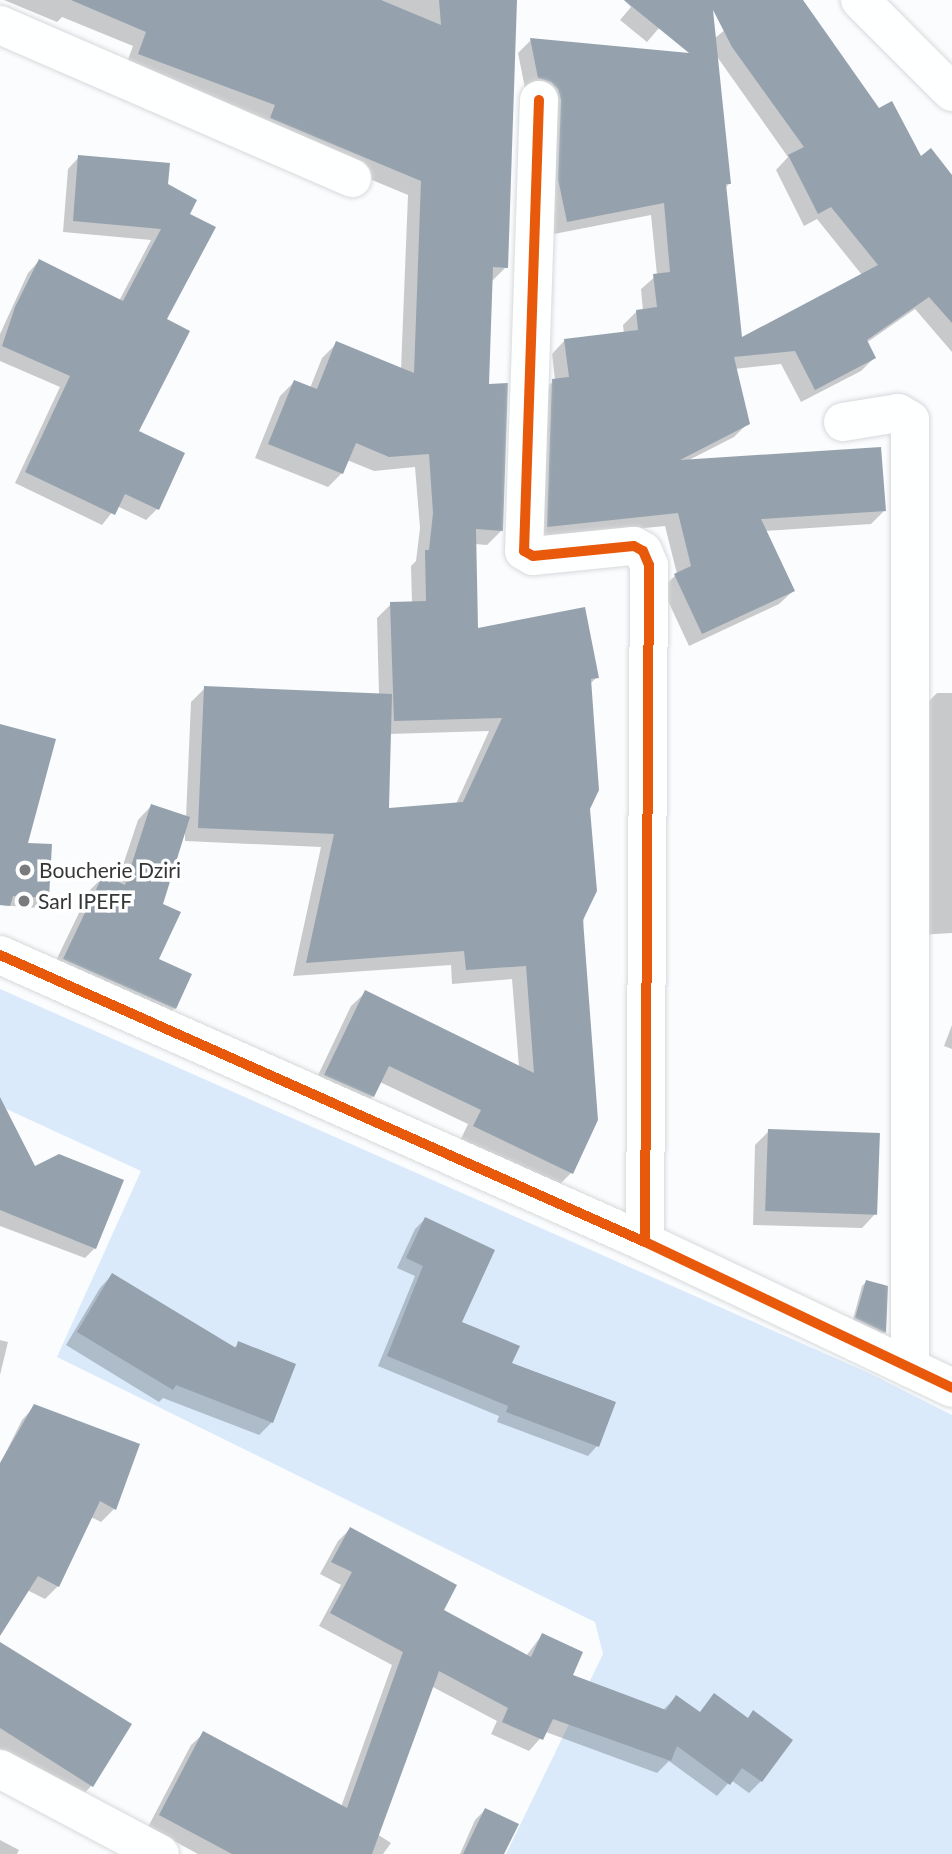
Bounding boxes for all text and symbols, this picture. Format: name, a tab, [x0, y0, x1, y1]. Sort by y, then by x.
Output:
place label: Boucherie Dziri	[39, 857, 181, 883]
marker: Boucherie Dziri	[17, 862, 33, 878]
place label: Sarl IPEFF	[38, 888, 132, 914]
marker: Sarl IPEFF	[16, 893, 32, 909]

